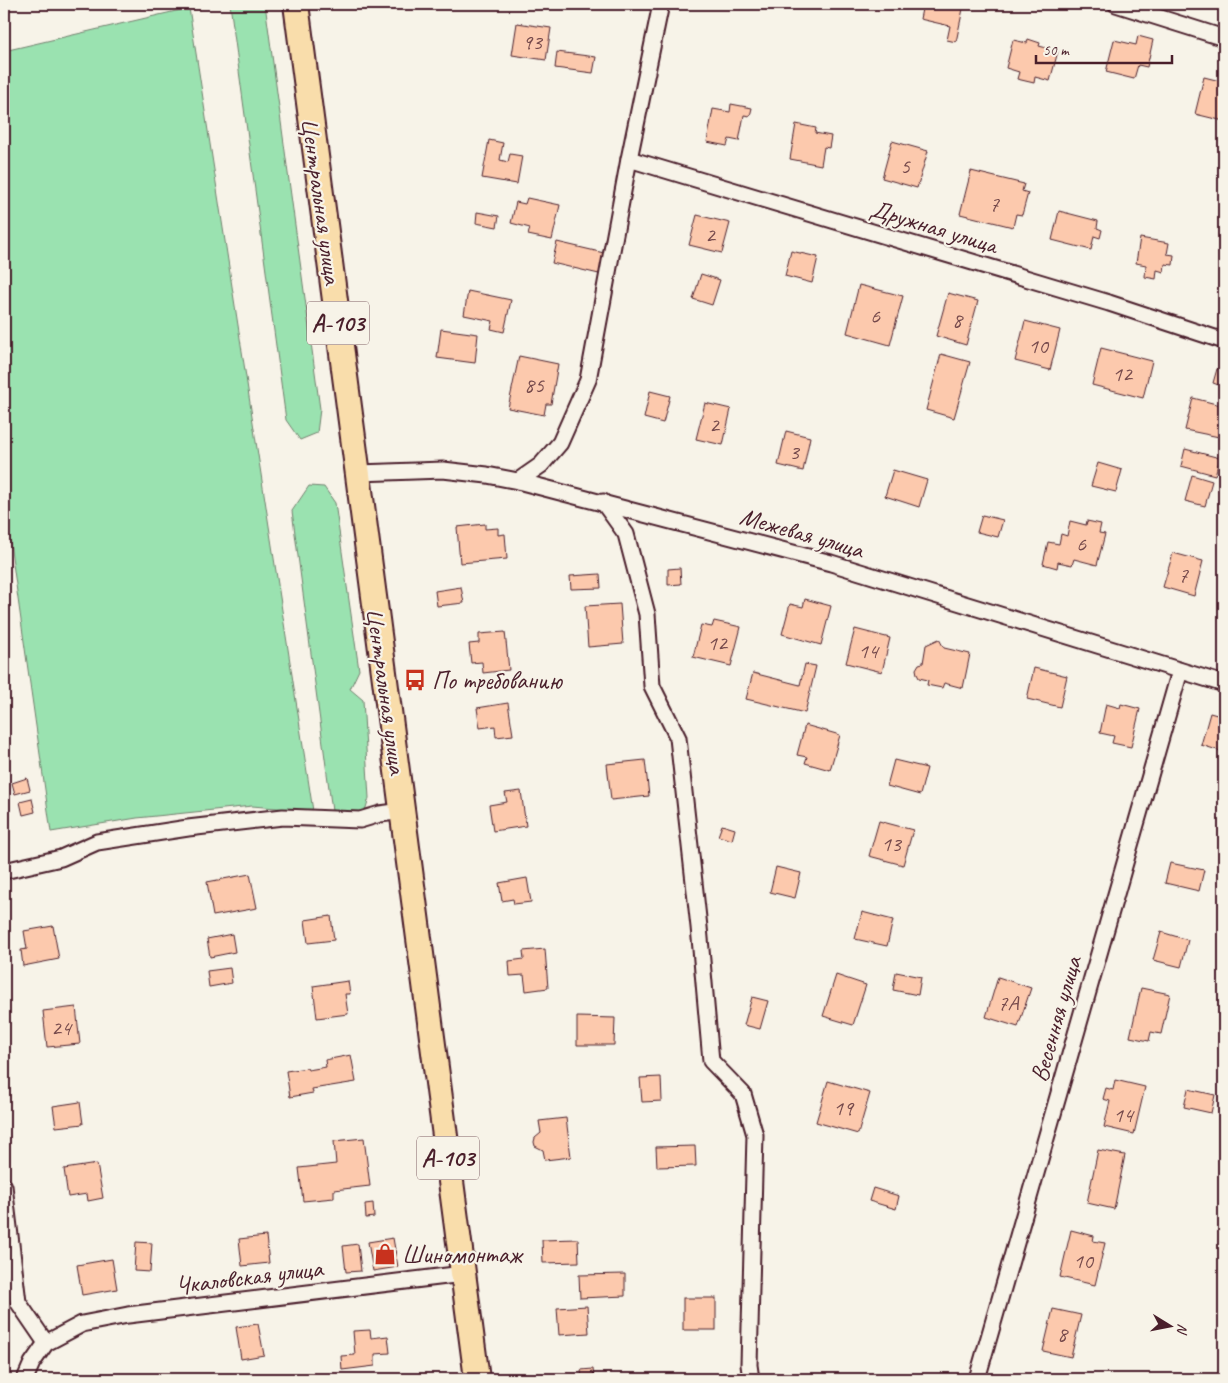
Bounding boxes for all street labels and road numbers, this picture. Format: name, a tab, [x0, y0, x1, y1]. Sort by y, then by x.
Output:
street label: Центральная улица	[294, 116, 349, 288]
street label: Дружная улица	[866, 192, 1004, 262]
road number: А-103	[307, 302, 369, 344]
street label: Межевая улица	[736, 500, 869, 566]
street label: Центральная улица	[359, 606, 414, 778]
street label: Весенняя улица	[1023, 951, 1090, 1086]
road number: А-103	[417, 1136, 479, 1180]
street label: Чкаловская улица	[174, 1252, 326, 1302]

